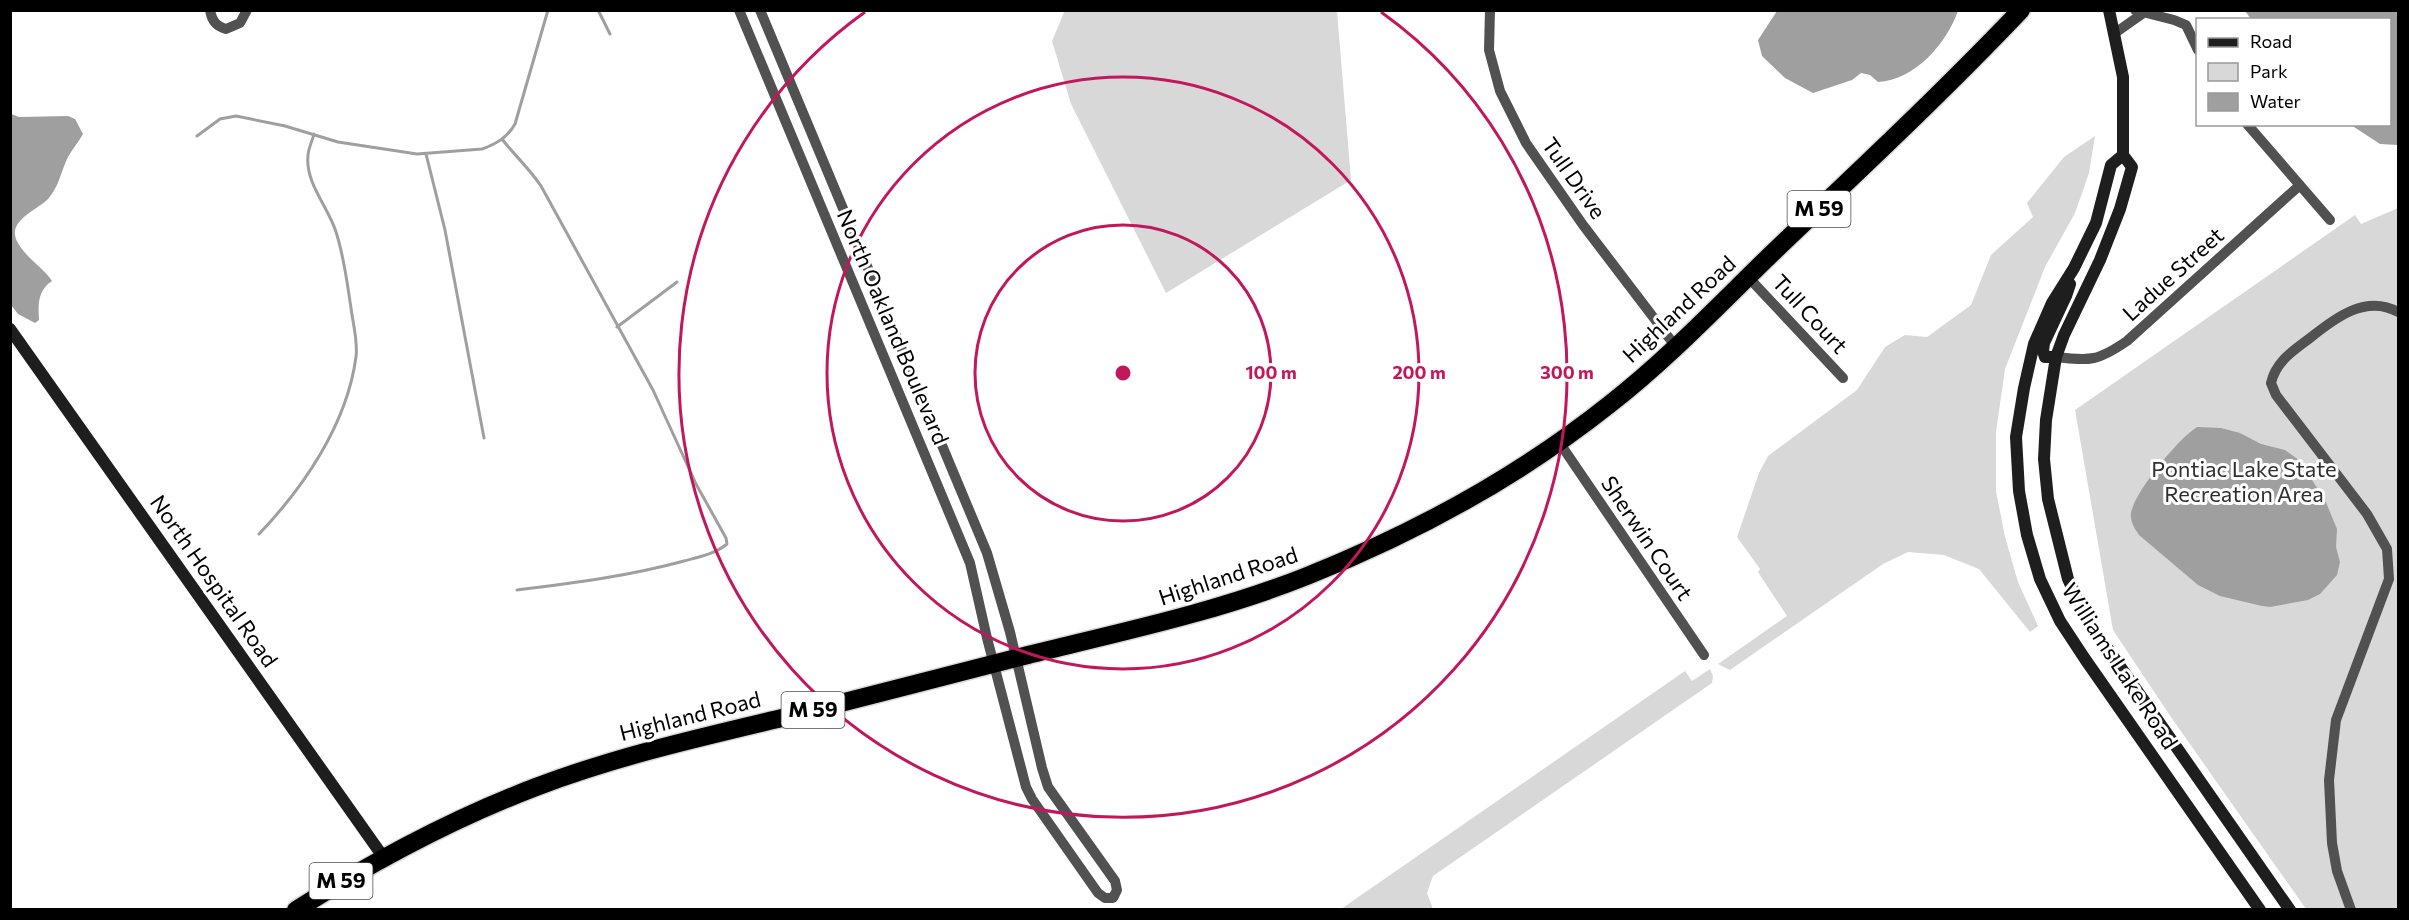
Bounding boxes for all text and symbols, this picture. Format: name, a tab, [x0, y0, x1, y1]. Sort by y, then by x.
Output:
legend	[2196, 18, 2391, 126]
text: Road	[2250, 30, 2292, 52]
text: Park	[2250, 60, 2288, 82]
text: Water	[2250, 90, 2301, 112]
street label: Tull Drive	[1537, 132, 1612, 224]
road number: M 59	[1788, 191, 1850, 227]
street label: North Oakland Boulevard	[832, 205, 955, 448]
street label: Ladue Street	[2116, 221, 2229, 326]
street label: Highland Road	[1617, 249, 1741, 368]
street label: Tull Court	[1767, 269, 1854, 359]
text: 100 m	[1245, 361, 1297, 383]
text: 200 m	[1392, 361, 1446, 383]
text: 300 m	[1540, 361, 1594, 383]
centre of rings	[1113, 363, 1133, 383]
park label: Pontiac Lake State Recreation Area	[2151, 455, 2337, 507]
street label: Sherwin Court	[1596, 470, 1699, 605]
street label: North Hospital Road	[145, 489, 284, 672]
street label: Highland Road	[1155, 540, 1301, 611]
street label: Williams Lake Road	[2057, 578, 2184, 754]
street label: Highland Road	[616, 685, 763, 746]
road number: M 59	[782, 692, 844, 728]
road number: M 59	[310, 863, 372, 899]

